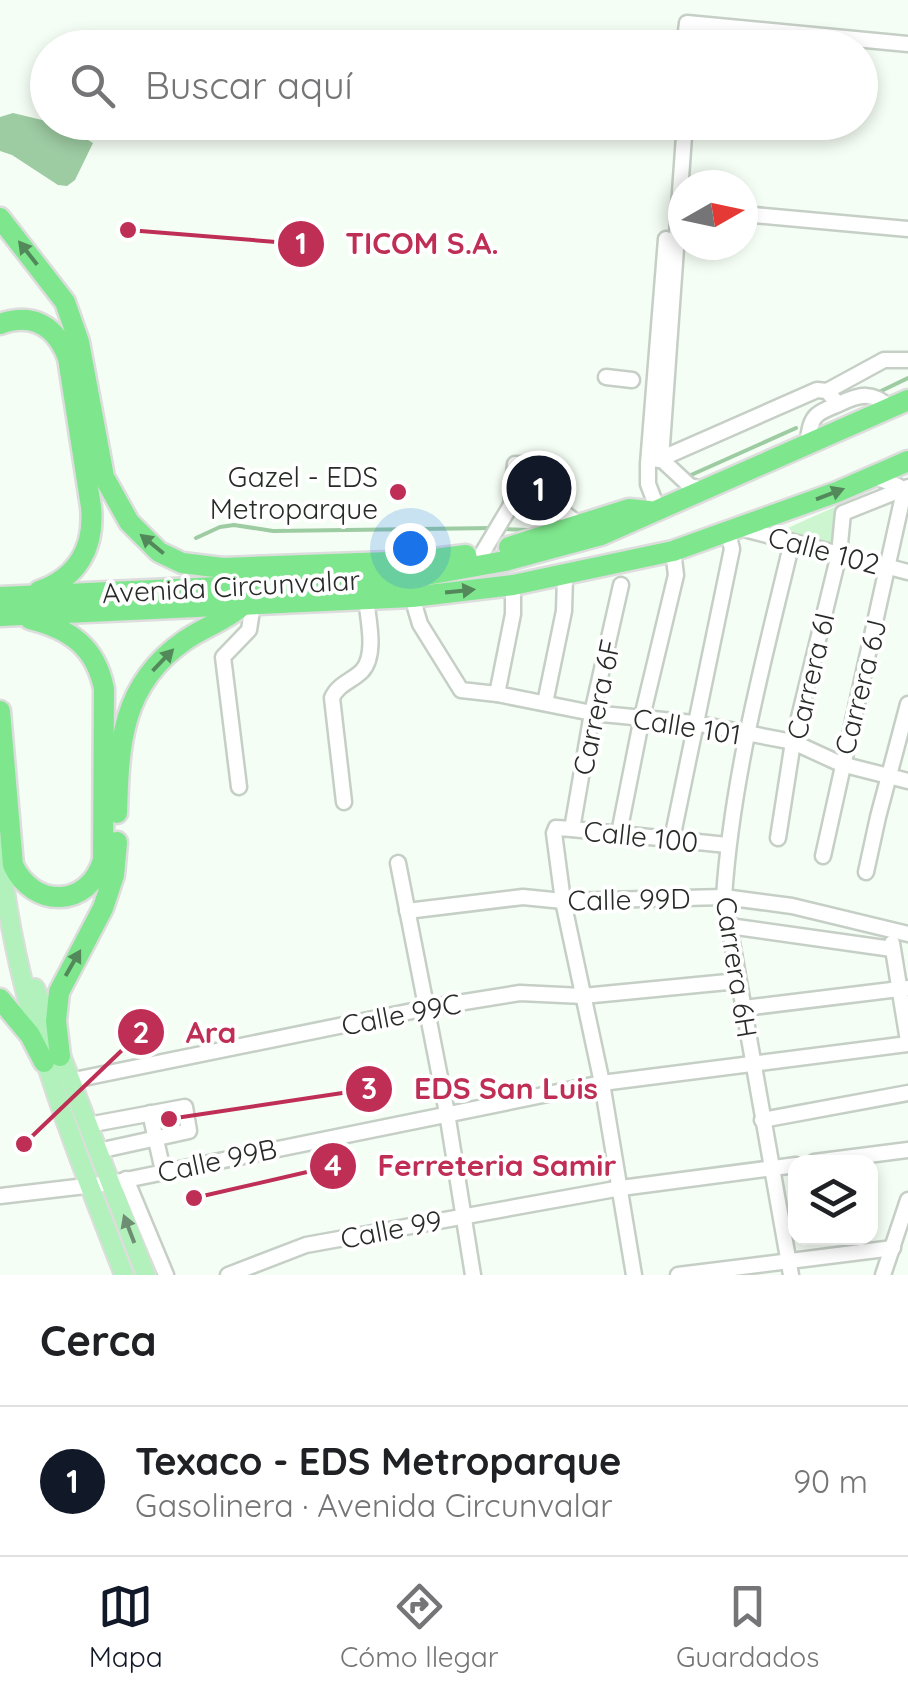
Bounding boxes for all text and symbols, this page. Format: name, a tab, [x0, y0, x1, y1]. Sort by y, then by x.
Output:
search box	[30, 30, 878, 140]
icon: search	[65, 58, 120, 113]
text: Buscar aquí	[145, 61, 353, 109]
north arrow	[668, 170, 758, 260]
callout: TICOM S.A.	[276, 214, 519, 274]
text: 1	[295, 224, 307, 262]
text: TICOM S.A.	[345, 224, 499, 262]
one-way arrow	[18, 240, 39, 266]
pin: 1	[506, 450, 572, 526]
place label: Gazel - EDS Metroparque	[210, 459, 378, 526]
marker: Gazel - EDS Metroparque	[387, 481, 409, 503]
one-way arrow	[816, 486, 846, 502]
street label: Calle 102	[764, 518, 884, 582]
your location	[385, 523, 436, 574]
one-way arrow	[139, 534, 164, 555]
street label: Avenida Circunvalar	[101, 562, 361, 610]
one-way arrow	[445, 583, 477, 599]
street label: Carrera 6I	[778, 609, 842, 743]
street label: Carrera 6J	[826, 616, 894, 758]
street label: Carrera 6F	[565, 636, 627, 778]
one-way arrow	[151, 648, 174, 672]
street label: Calle 101	[631, 700, 743, 752]
street label: Calle 100	[582, 813, 700, 859]
street label: Calle 99D	[567, 880, 691, 918]
street label: Carrera 6H	[709, 894, 765, 1040]
one-way arrow	[64, 949, 82, 977]
street label: Calle 99C	[338, 985, 464, 1043]
callout: Ara	[116, 1002, 257, 1062]
text: 2	[132, 1013, 150, 1051]
text: Ara	[186, 1013, 236, 1051]
callout: EDS San Luis	[344, 1059, 618, 1119]
text: 3	[361, 1069, 377, 1107]
text: EDS San Luis	[414, 1069, 598, 1107]
street label: Calle 99B	[154, 1130, 280, 1190]
callout: Ferreteria Samir	[308, 1136, 637, 1196]
text: 4	[324, 1146, 342, 1184]
text: Ferreteria Samir	[378, 1146, 616, 1184]
map controls	[788, 1155, 878, 1245]
button: layers	[788, 1155, 878, 1245]
street label: Calle 99	[337, 1202, 445, 1256]
one-way arrow	[120, 1214, 136, 1244]
text: Cerca	[40, 1314, 157, 1367]
text: Texaco - EDS Metroparque	[135, 1437, 621, 1485]
text: 1	[66, 1461, 79, 1501]
text: 90 m	[793, 1461, 868, 1501]
text: Gasolinera · Avenida Circunvalar	[135, 1485, 613, 1525]
tab: Mapa	[89, 1579, 163, 1674]
tab: Cómo llegar	[340, 1579, 499, 1674]
tab: Guardados	[676, 1579, 819, 1674]

